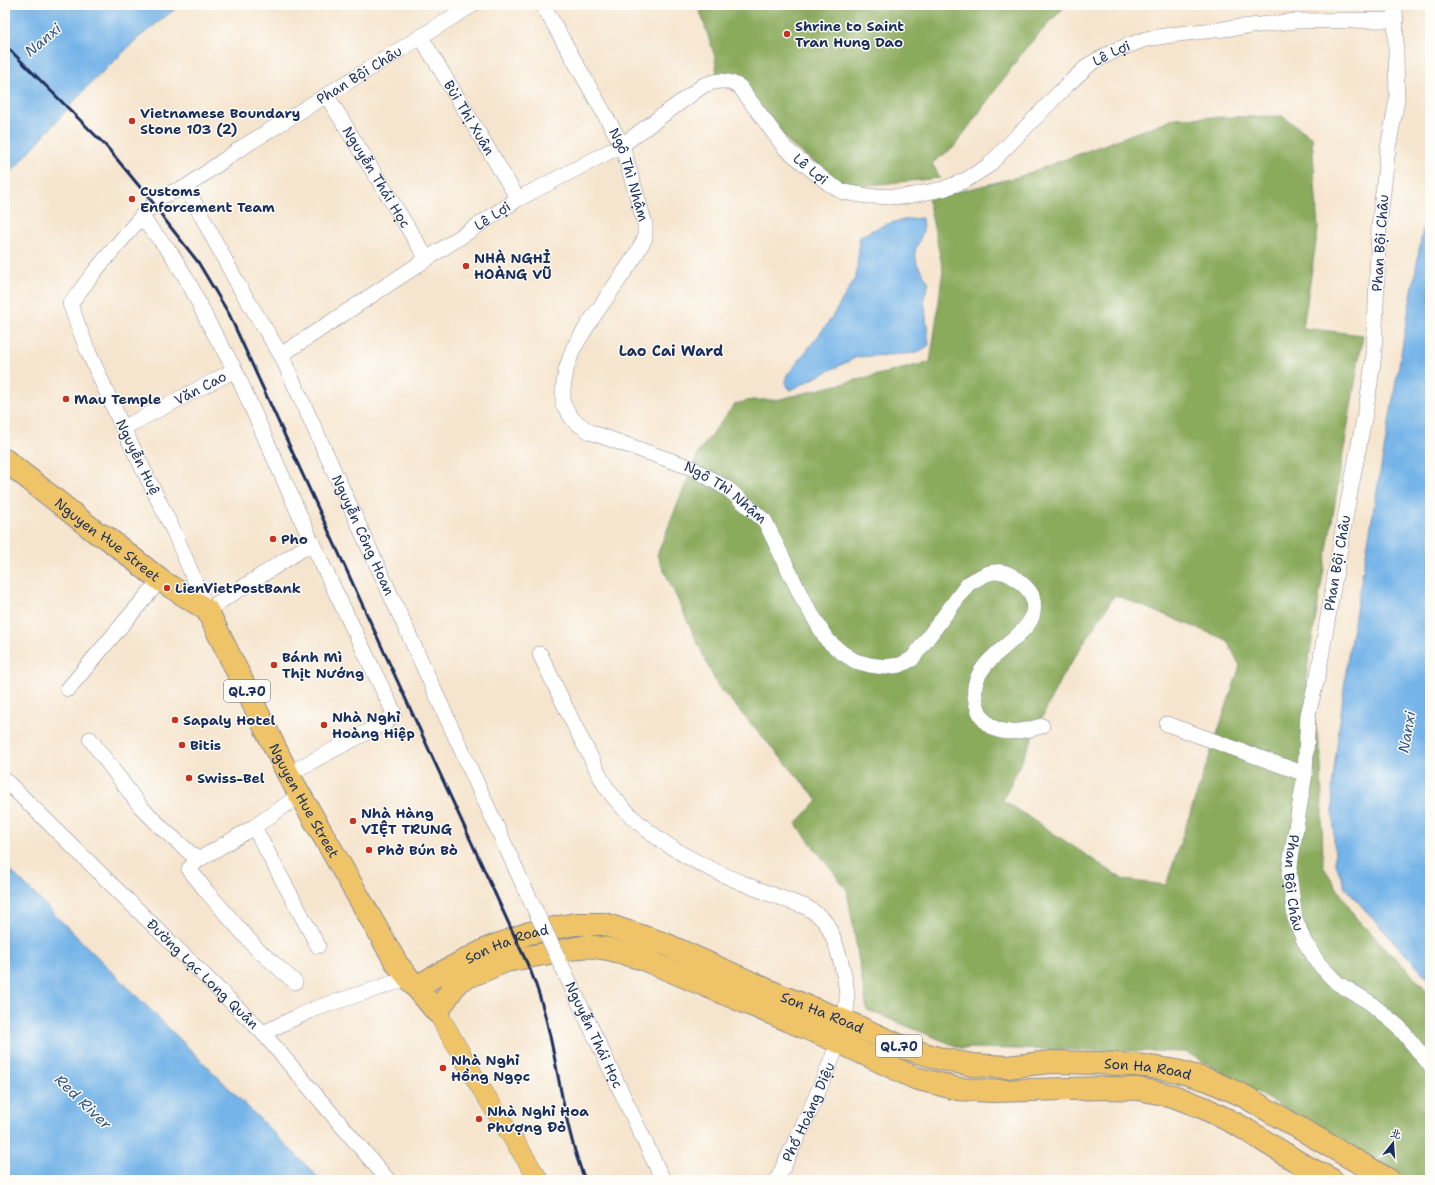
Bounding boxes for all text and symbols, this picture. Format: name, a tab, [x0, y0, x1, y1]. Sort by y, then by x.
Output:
place label: Shrine to Saint Tran Hung Dao	[795, 17, 904, 51]
water label: Nanxi	[20, 18, 66, 61]
marker: Shrine to Saint Tran Hung Dao	[782, 29, 792, 39]
street label: Lê Lợi	[1089, 37, 1133, 70]
street label: Phan Bội Châu	[313, 42, 405, 108]
street label: Bùi Thị Xuân	[440, 77, 499, 159]
place label: Vietnamese Boundary Stone 103 (2)	[140, 104, 300, 138]
marker: Vietnamese Boundary Stone 103 (2)	[127, 116, 137, 126]
street label: Nguyễn Thái Học	[339, 123, 415, 231]
street label: Ngô Thì Nhậm	[605, 124, 653, 223]
street label: Lê Lợi	[789, 149, 832, 189]
place label: Customs Enforcement Team	[140, 182, 275, 216]
marker: Customs Enforcement Team	[127, 194, 137, 204]
street label: Phan Bội Châu	[1368, 194, 1392, 292]
street label: Lê Lợi	[471, 197, 514, 234]
place label: NHÀ NGHỈ HOÀNG VŨ	[474, 249, 552, 283]
marker: NHÀ NGHỈ HOÀNG VŨ	[461, 261, 471, 271]
district label: Lao Cai Ward	[619, 341, 723, 361]
street label: Văn Cao	[171, 367, 229, 409]
place label: Mau Temple	[74, 390, 161, 408]
marker: Mau Temple	[61, 394, 71, 404]
street label: Nguyễn Huệ	[112, 416, 164, 498]
street label: Ngô Thì Nhậm	[682, 457, 771, 528]
street label: Nguyễn Công Hoan	[328, 472, 399, 599]
street label: Nguyen Hue Street	[51, 494, 164, 586]
street label: Phan Bội Châu	[1320, 513, 1354, 613]
place label: Pho	[281, 530, 308, 548]
marker: Pho	[268, 534, 278, 544]
place label: LienVietPostBank	[175, 579, 301, 597]
marker: LienVietPostBank	[162, 583, 172, 593]
place label: Bánh Mì Thịt Nướng	[282, 648, 364, 682]
marker: Bánh Mì Thịt Nướng	[269, 660, 279, 670]
road number: QL.70	[224, 680, 270, 702]
place label: Nhà Nghỉ Hoàng Hiệp	[332, 708, 415, 742]
water label: Nanxi	[1393, 709, 1421, 755]
place label: Sapaly Hotel	[183, 711, 275, 729]
marker: Sapaly Hotel	[170, 715, 180, 725]
marker: Nhà Nghỉ Hoàng Hiệp	[319, 720, 329, 730]
place label: Bitis	[190, 736, 221, 754]
marker: Bitis	[177, 740, 187, 750]
street label: Nguyen Hue Street	[265, 740, 343, 861]
place label: Swiss-Bel	[197, 769, 265, 787]
marker: Swiss-Bel	[184, 773, 194, 783]
place label: Nhà Hàng VIỆT TRUNG	[361, 804, 452, 838]
marker: Nhà Hàng VIỆT TRUNG	[348, 816, 358, 826]
street label: Phan Bội Châu	[1280, 833, 1308, 934]
place label: Phở Bún Bò	[377, 841, 458, 859]
marker: Phở Bún Bò	[364, 845, 374, 855]
street label: Đường Lạc Long Quân	[143, 915, 263, 1033]
street label: Son Ha Road	[462, 920, 550, 968]
street label: Nguyễn Thái Học	[561, 979, 627, 1091]
street label: Son Ha Road	[778, 988, 867, 1037]
road number: QL.70	[876, 1035, 922, 1057]
place label: Nhà Nghỉ Hồng Ngọc	[451, 1051, 530, 1085]
street label: Son Ha Road	[1104, 1054, 1194, 1084]
street label: Phố Hoàng Diệu	[778, 1059, 839, 1165]
marker: Nhà Nghỉ Hồng Ngọc	[438, 1063, 448, 1073]
water label: Red River	[50, 1070, 116, 1135]
place label: Nhà Nghỉ Hoa Phượng Đỏ	[487, 1102, 589, 1136]
marker: Nhà Nghỉ Hoa Phượng Đỏ	[474, 1114, 484, 1124]
north arrow	[1373, 1123, 1413, 1163]
text: 北	[1388, 1125, 1403, 1143]

